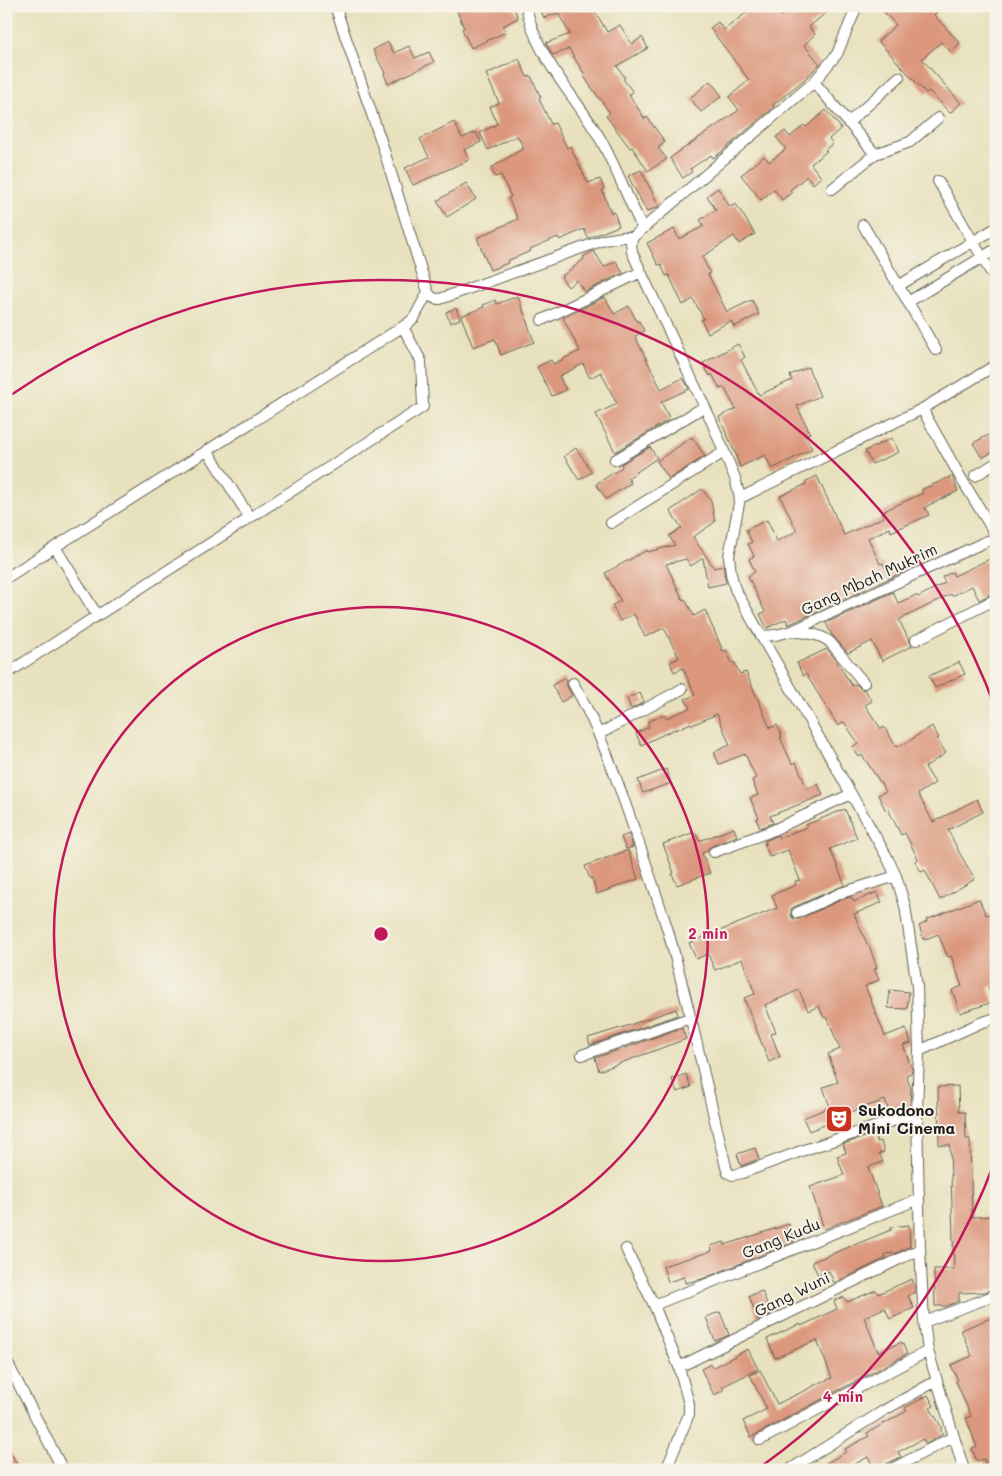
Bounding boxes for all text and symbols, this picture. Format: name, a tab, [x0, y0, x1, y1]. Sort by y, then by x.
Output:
street label: Gang Mbah Mukrim	[797, 538, 940, 619]
text: 2 min	[688, 923, 728, 943]
centre of rings	[372, 925, 390, 943]
place label: Sukodono Mini Cinema	[858, 1099, 955, 1138]
theatre icon: Sukodono Mini Cinema	[824, 1104, 854, 1134]
street label: Gang Kudu	[739, 1212, 823, 1263]
street label: Gang Wuni	[750, 1266, 833, 1321]
text: 4 min	[823, 1386, 863, 1406]

